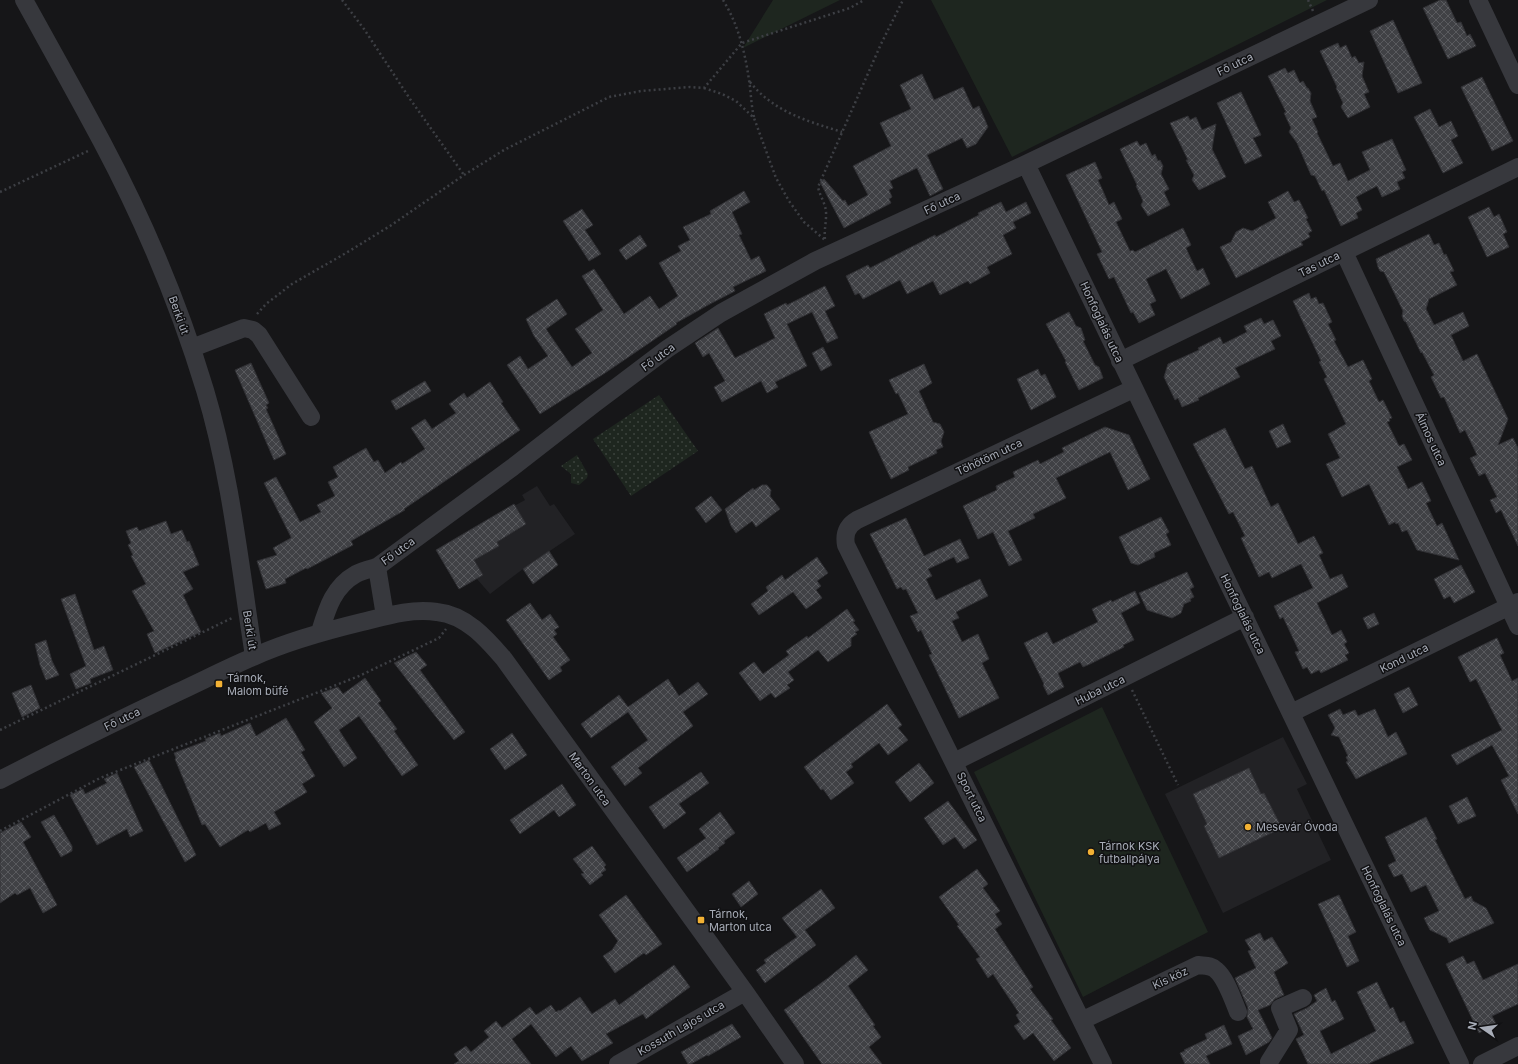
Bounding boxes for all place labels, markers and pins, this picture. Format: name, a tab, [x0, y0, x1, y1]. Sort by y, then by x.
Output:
place label: Tárnok, Malom büfé	[227, 671, 289, 698]
marker: Tárnok, Malom büfé	[214, 679, 224, 689]
place label: Mesevár Óvoda	[1256, 820, 1338, 834]
marker: Mesevár Óvoda	[1243, 822, 1253, 832]
place label: Tárnok KSK futballpálya	[1099, 839, 1160, 866]
marker: Tárnok KSK futballpálya	[1086, 847, 1096, 857]
place label: Tárnok, Marton utca	[709, 907, 772, 934]
marker: Tárnok, Marton utca	[696, 915, 706, 925]

